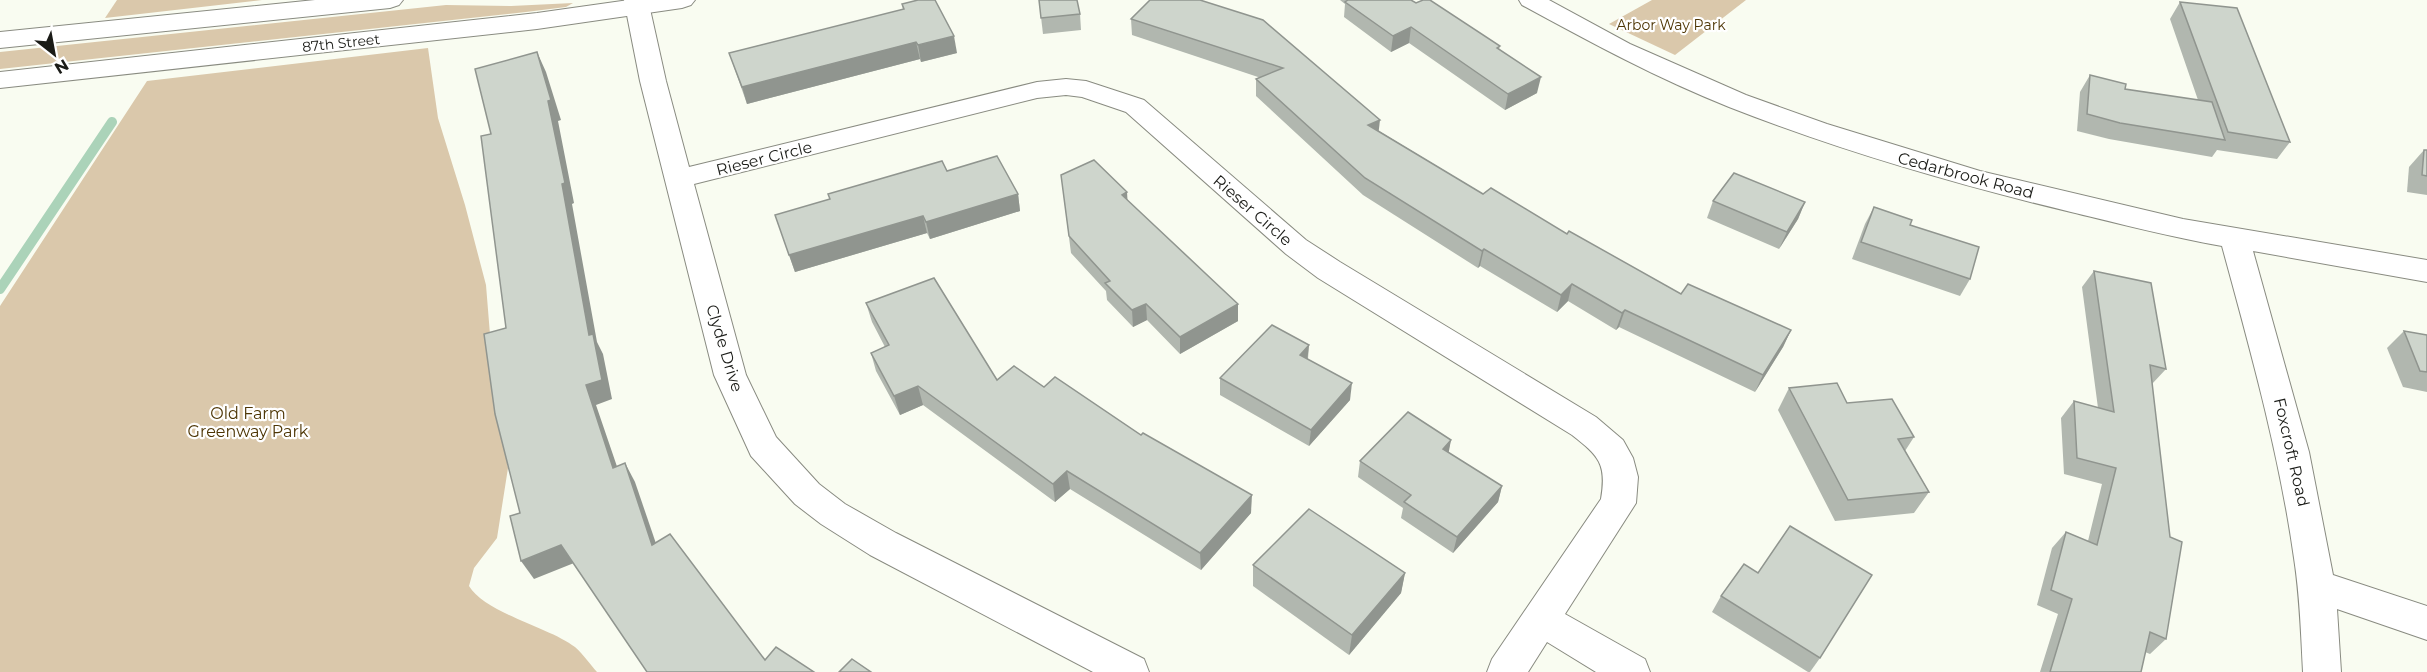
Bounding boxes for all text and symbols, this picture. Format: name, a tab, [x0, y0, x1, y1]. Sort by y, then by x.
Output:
park label: Arbor Way Park	[1616, 16, 1726, 34]
north arrow	[24, 24, 84, 84]
street label: 87th Street	[301, 30, 381, 56]
text: N	[51, 55, 72, 78]
street label: Rieser Circle	[714, 137, 814, 180]
street label: Cedarbrook Road	[1896, 148, 2036, 203]
street label: Rieser Circle	[1209, 171, 1296, 250]
street label: Clyde Drive	[702, 302, 747, 394]
street label: Foxcroft Road	[2270, 396, 2313, 508]
park label: Old Farm Greenway Park	[188, 404, 309, 441]

